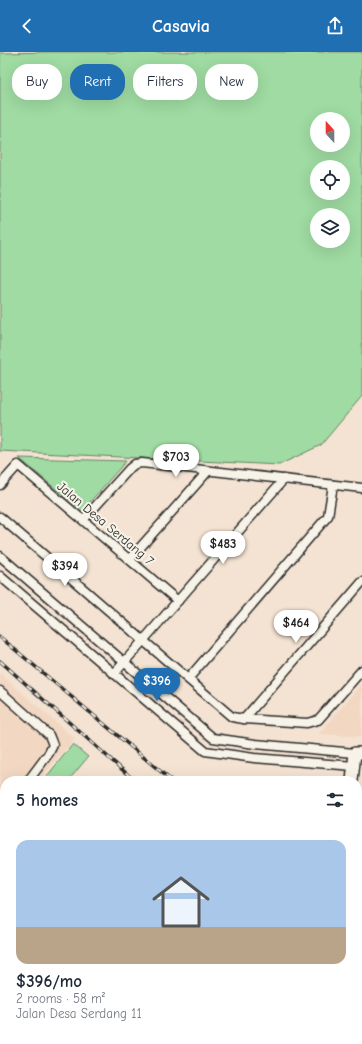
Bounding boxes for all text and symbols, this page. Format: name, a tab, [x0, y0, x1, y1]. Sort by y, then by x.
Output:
icon: back	[16, 15, 38, 37]
icon: share	[324, 15, 346, 37]
text: Casavia	[152, 16, 210, 37]
chip: Buy	[12, 64, 62, 100]
chip: Rent	[70, 64, 125, 100]
chip: Filters	[133, 64, 197, 100]
chip: New	[205, 64, 258, 100]
north arrow	[310, 112, 350, 152]
map controls	[310, 112, 350, 248]
button: locate	[310, 160, 350, 200]
button: layers	[310, 208, 350, 248]
pin: $703	[152, 444, 200, 478]
text: $703	[162, 449, 190, 464]
street label: Jalan Desa Serdang 7	[54, 479, 157, 568]
pin: $483	[199, 531, 247, 565]
text: $483	[210, 536, 237, 551]
pin: $394	[41, 553, 89, 587]
text: $394	[51, 558, 79, 573]
pin: $464	[272, 610, 320, 644]
text: $464	[283, 615, 309, 630]
pin: $396	[133, 668, 181, 702]
text: $396	[143, 673, 171, 688]
icon: filters	[324, 789, 346, 811]
text: 5 homes	[16, 791, 78, 810]
icon: home	[145, 866, 217, 938]
text: $396/mo	[16, 972, 82, 991]
text: 2 rooms · 58 m²	[16, 991, 105, 1006]
text: Jalan Desa Serdang 11	[16, 1006, 142, 1021]

